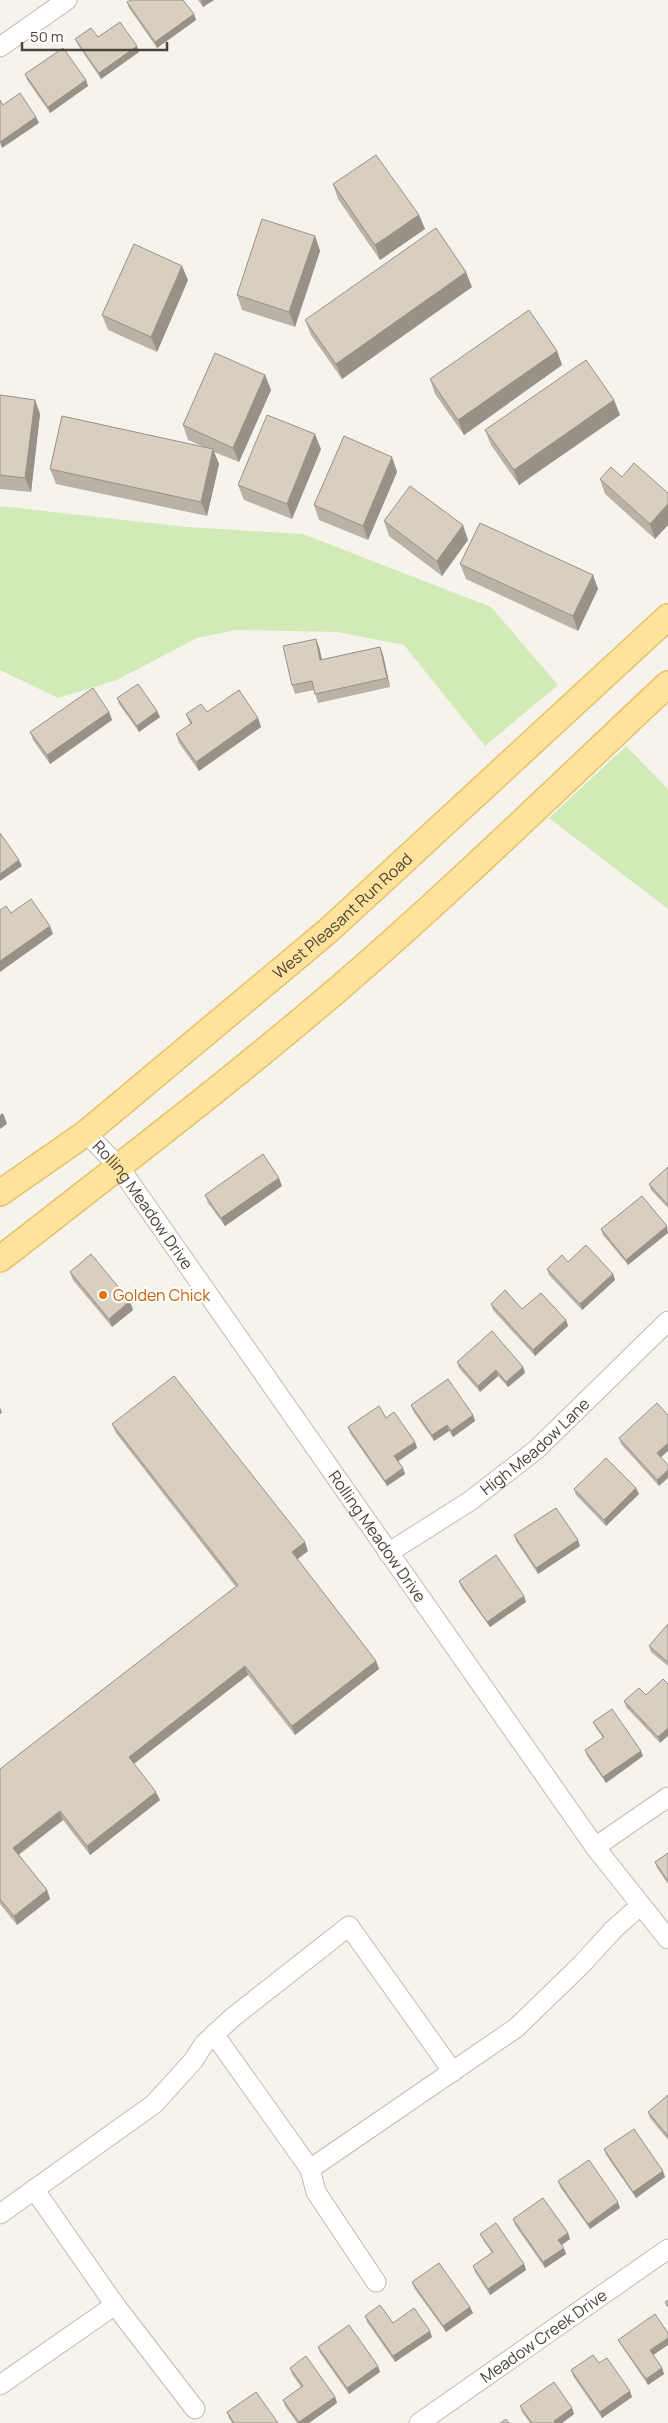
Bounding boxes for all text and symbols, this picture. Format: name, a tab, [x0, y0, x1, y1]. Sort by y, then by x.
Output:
scale bar	[22, 20, 168, 52]
text: 50 m	[30, 26, 64, 47]
street label: West Pleasant Run Road	[268, 848, 417, 984]
street label: Rolling Meadow Drive	[88, 1135, 198, 1274]
place label: Golden Chick	[113, 1284, 211, 1306]
marker: Golden Chick	[97, 1289, 109, 1301]
street label: High Meadow Lane	[476, 1393, 594, 1500]
street label: Rolling Meadow Drive	[324, 1466, 431, 1606]
street label: Meadow Creek Drive	[476, 2284, 611, 2388]

